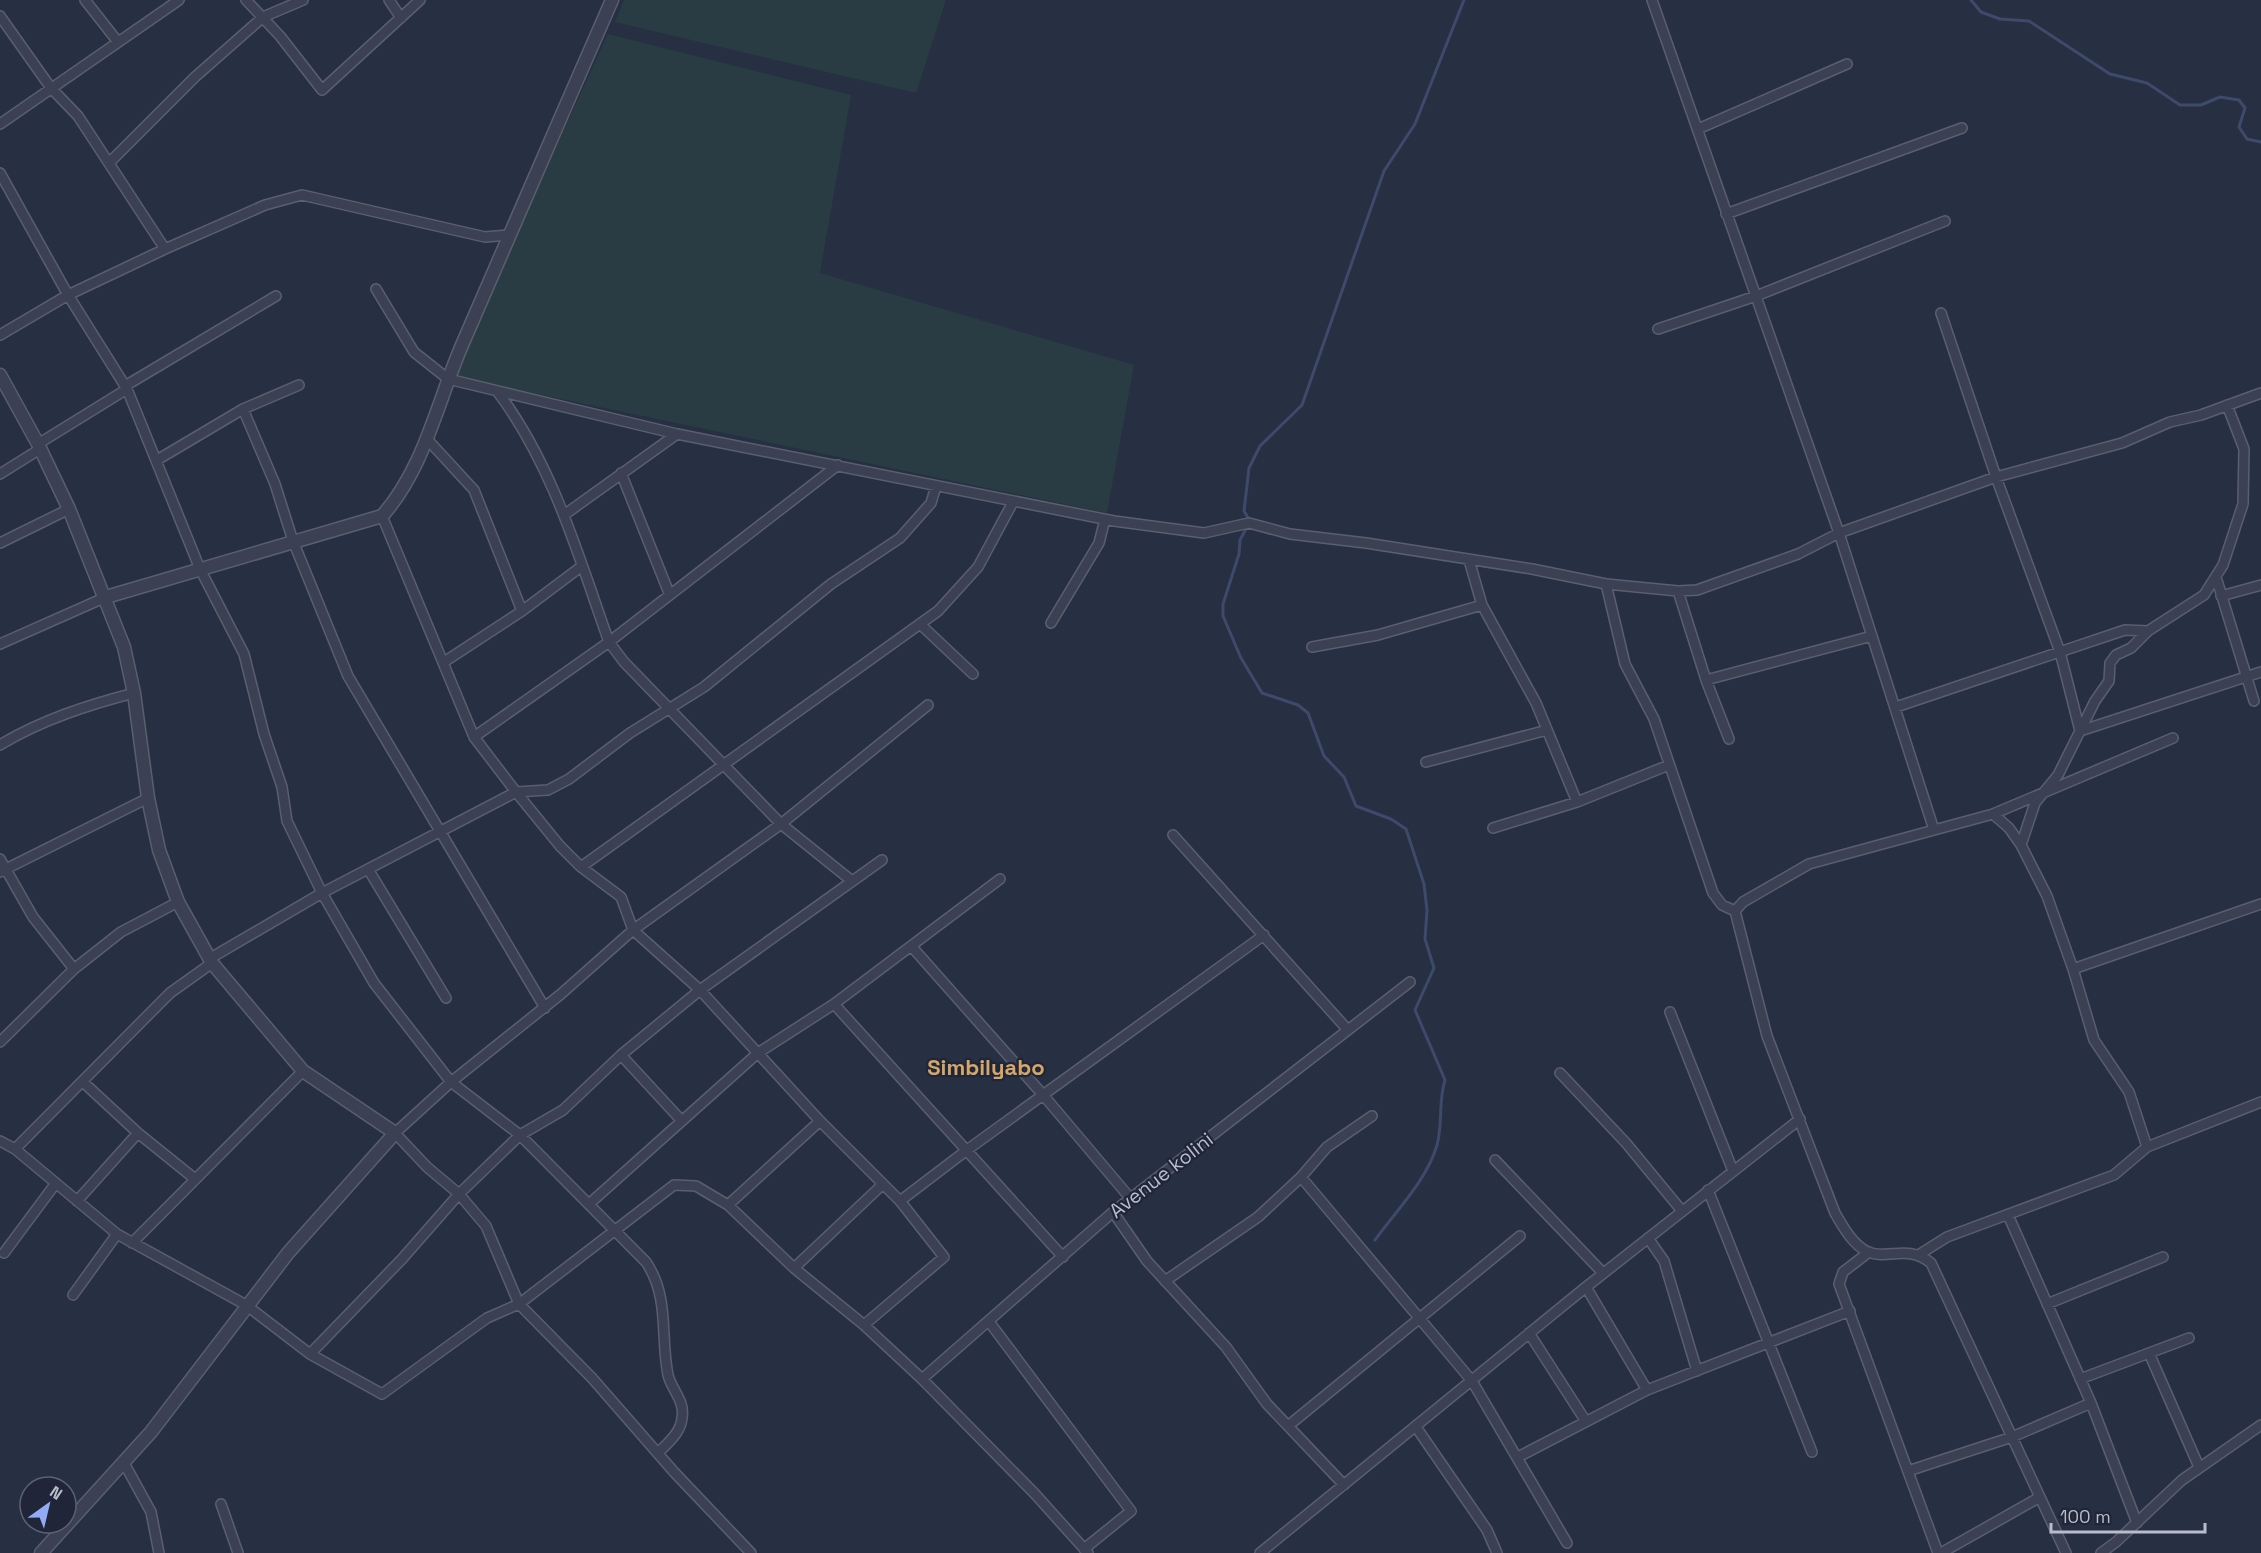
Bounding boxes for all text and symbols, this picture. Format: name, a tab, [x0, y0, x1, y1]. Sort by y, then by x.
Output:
district label: Simbilyabo	[927, 1053, 1045, 1081]
street label: Avenue kolini	[1104, 1126, 1218, 1224]
north arrow	[18, 1475, 78, 1535]
text: N	[46, 1481, 66, 1505]
scale bar	[2051, 1496, 2206, 1534]
text: 100 m	[2060, 1505, 2111, 1528]

